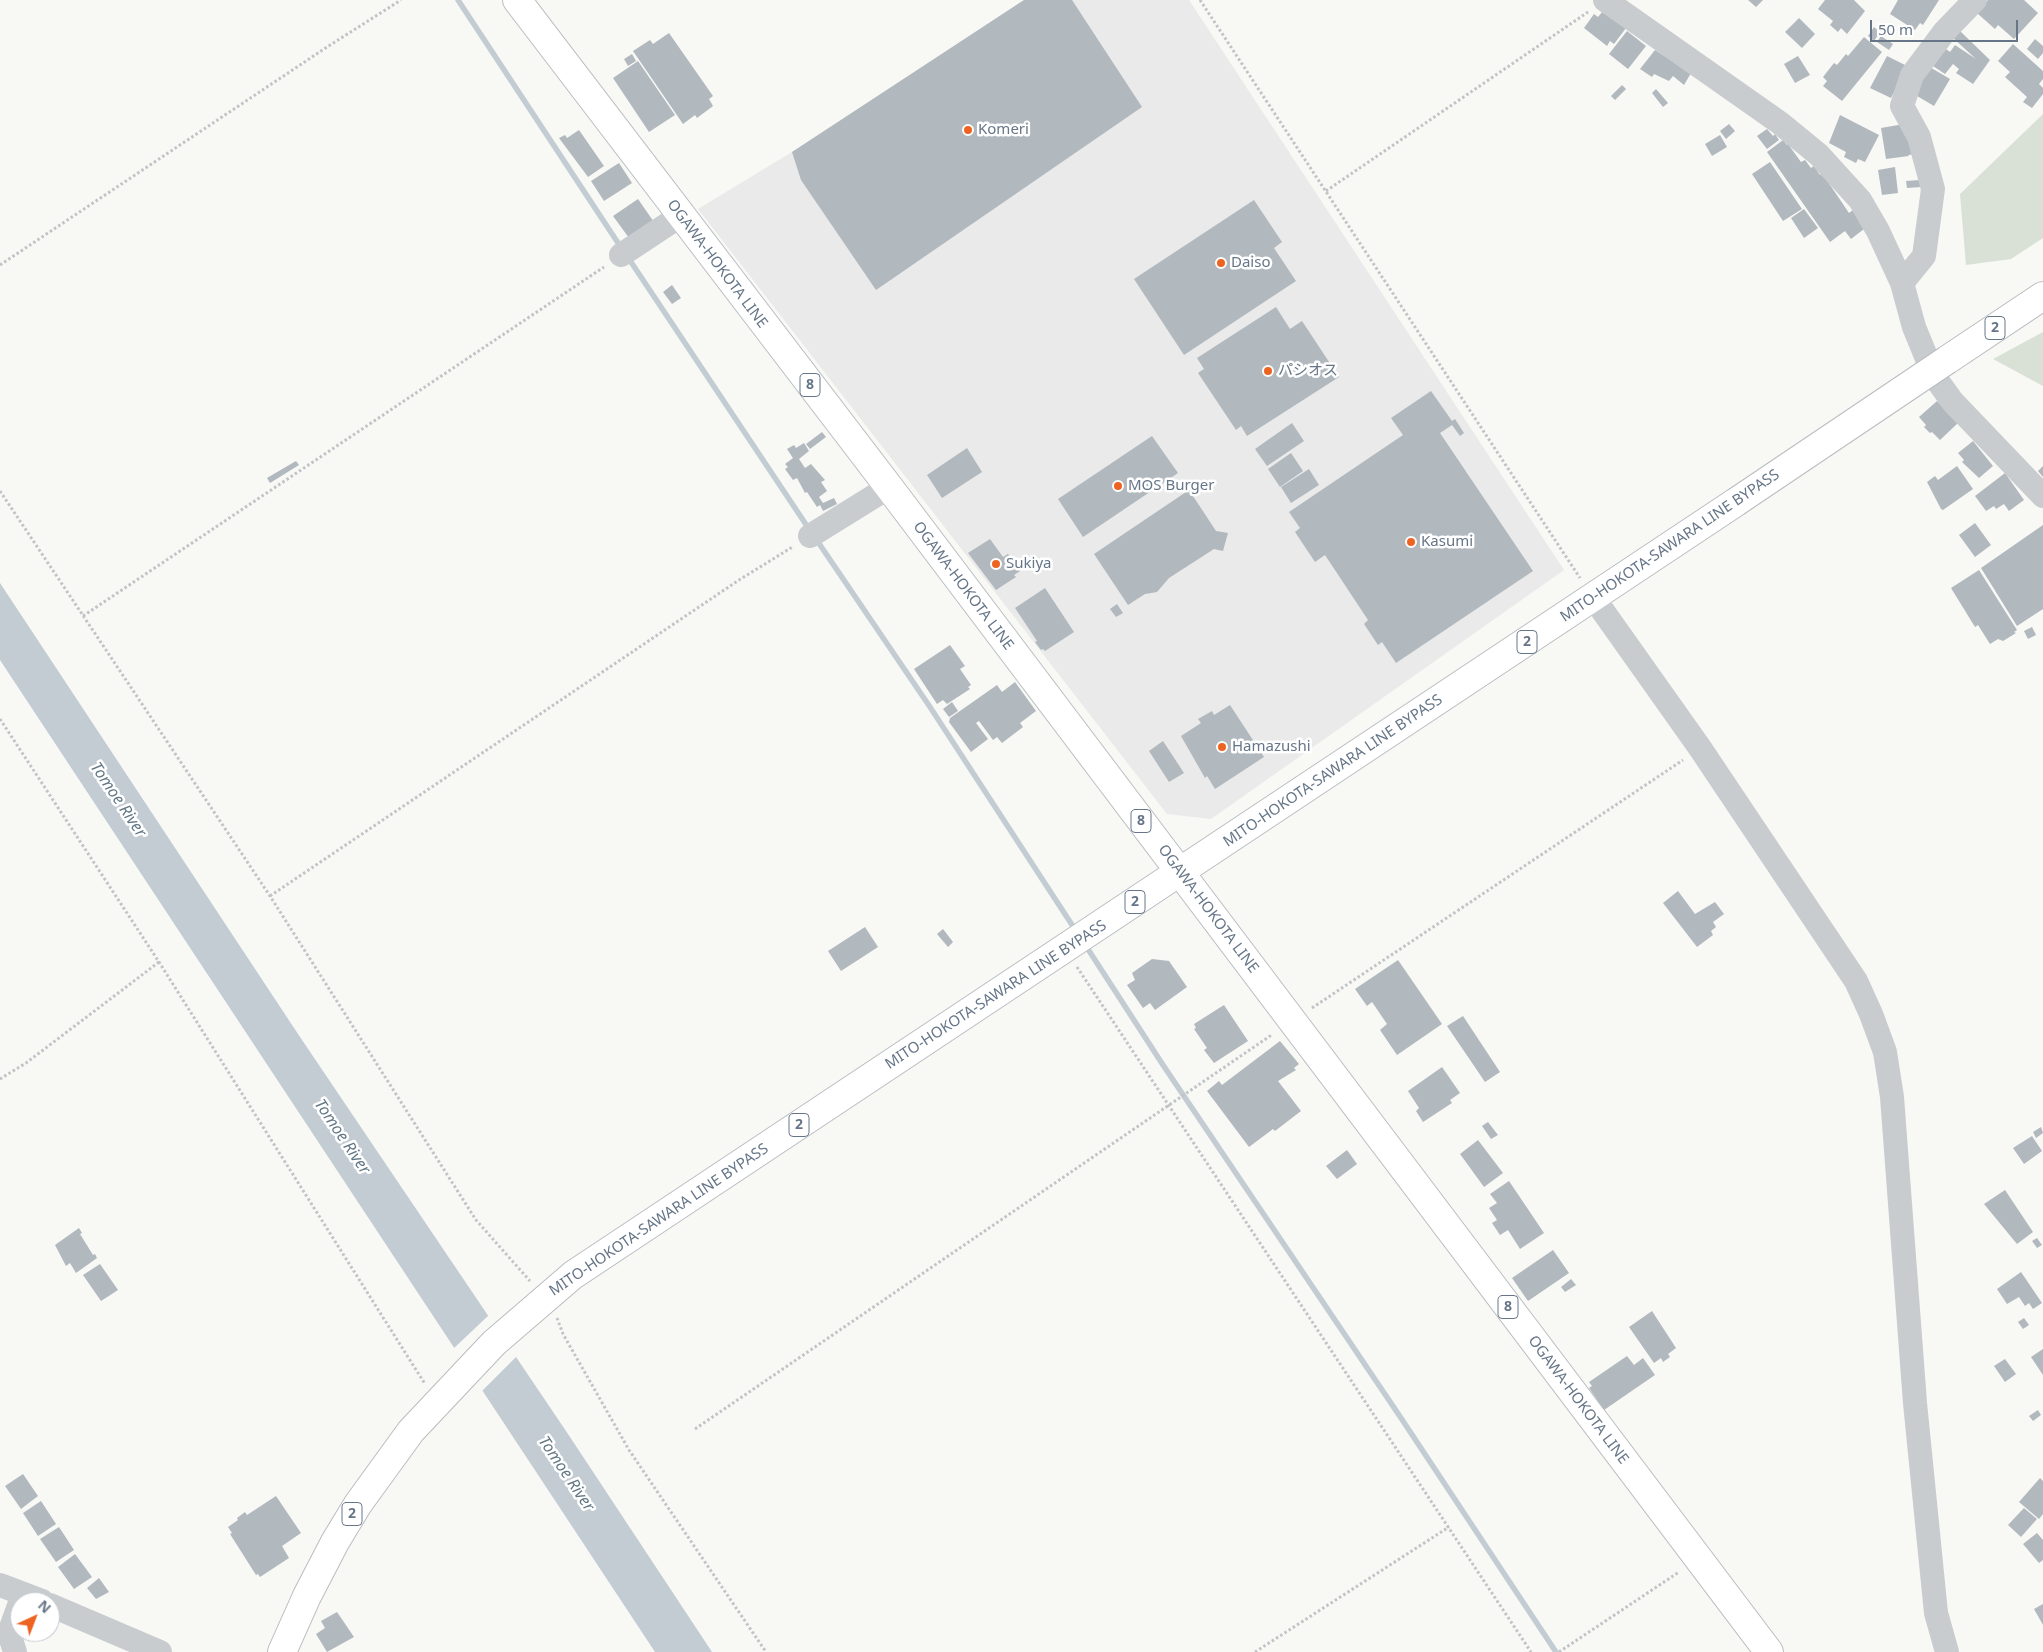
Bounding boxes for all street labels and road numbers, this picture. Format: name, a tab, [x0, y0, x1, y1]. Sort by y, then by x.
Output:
street label: OGAWA-HOKOTA LINE	[663, 196, 771, 332]
road number: 2	[1985, 316, 2005, 339]
road number: 8	[800, 374, 820, 396]
street label: MITO-HOKOTA-SAWARA LINE BYPASS	[1557, 466, 1783, 626]
street label: OGAWA-HOKOTA LINE	[909, 518, 1017, 654]
road number: 2	[1517, 630, 1537, 654]
street label: MITO-HOKOTA-SAWARA LINE BYPASS	[1220, 691, 1446, 851]
road number: 8	[1131, 809, 1151, 832]
street label: OGAWA-HOKOTA LINE	[1154, 841, 1262, 977]
road number: 2	[1125, 890, 1145, 914]
street label: MITO-HOKOTA-SAWARA LINE BYPASS	[882, 917, 1110, 1073]
road number: 2	[789, 1114, 809, 1136]
street label: MITO-HOKOTA-SAWARA LINE BYPASS	[546, 1140, 772, 1300]
road number: 8	[1498, 1295, 1518, 1318]
street label: OGAWA-HOKOTA LINE	[1524, 1332, 1632, 1468]
road number: 2	[342, 1502, 362, 1526]

